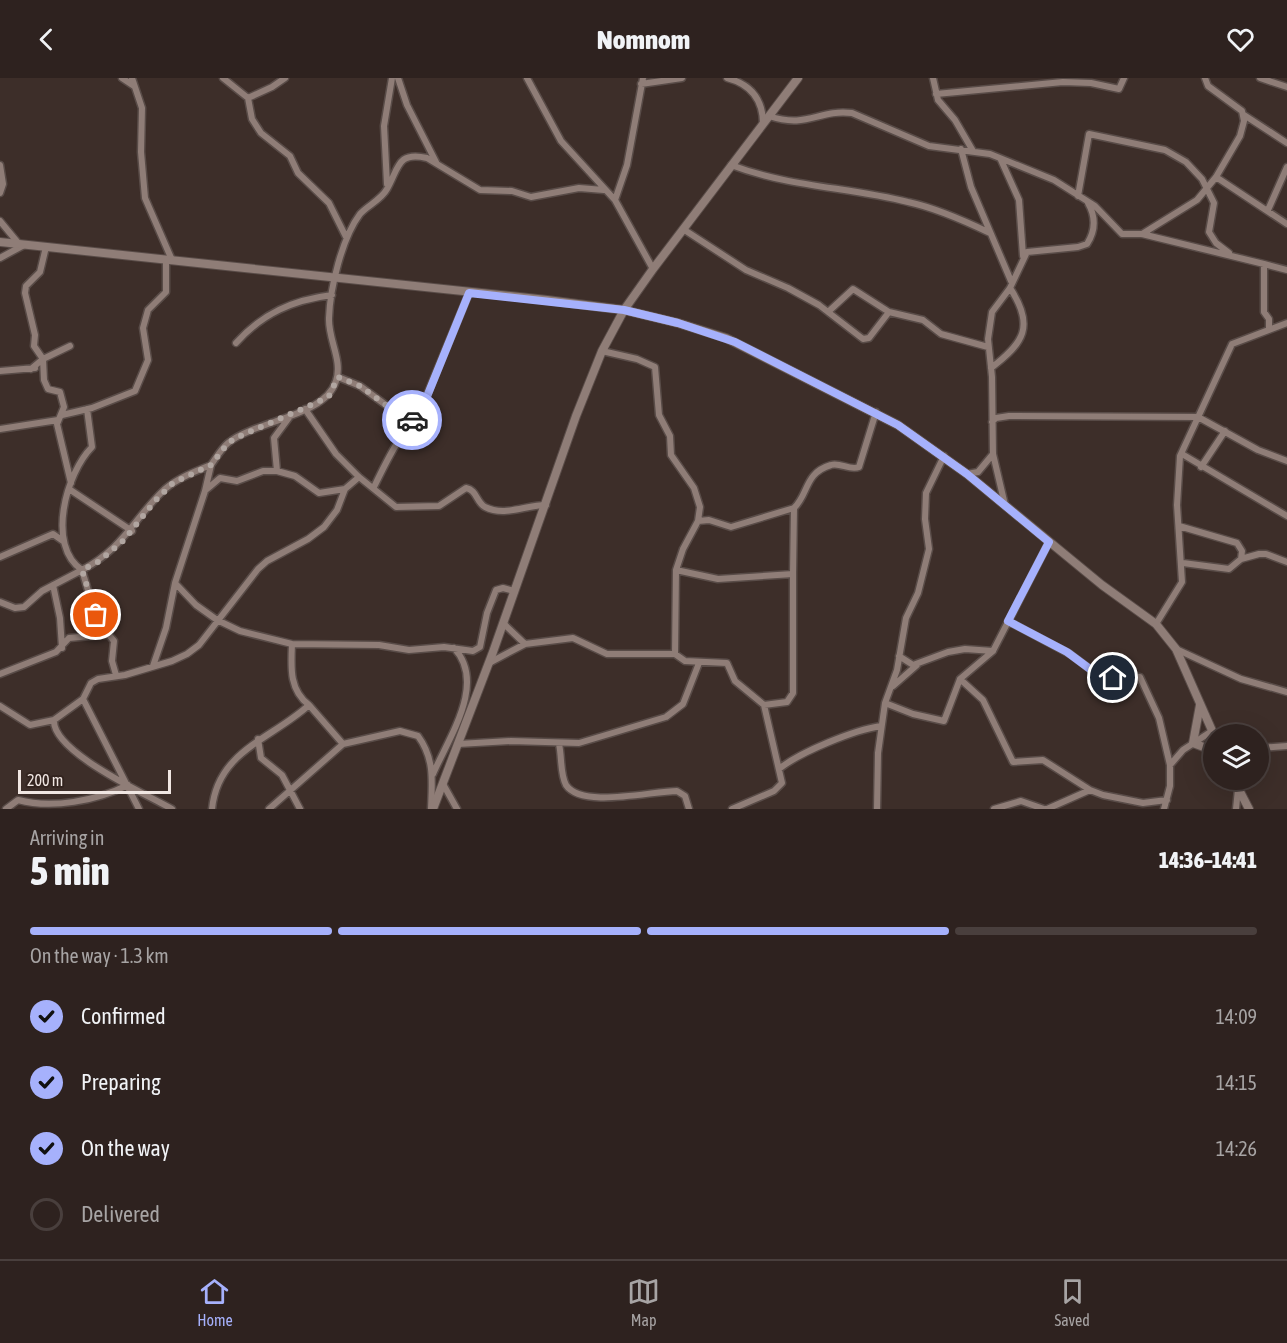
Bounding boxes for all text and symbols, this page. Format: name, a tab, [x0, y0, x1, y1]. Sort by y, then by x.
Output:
icon: back	[30, 23, 63, 56]
icon: heart	[1224, 23, 1257, 56]
text: Nomnom	[597, 24, 690, 55]
courier	[382, 390, 442, 450]
icon: car	[396, 404, 429, 437]
pin	[70, 589, 121, 640]
icon: bag	[79, 598, 112, 631]
pin	[1087, 652, 1138, 703]
icon: home	[1096, 661, 1129, 694]
map controls	[1203, 724, 1269, 790]
button: layers	[1203, 724, 1269, 790]
scale bar	[18, 767, 171, 794]
text: 200 m	[27, 771, 63, 789]
text: Arriving in	[30, 826, 104, 849]
text: 14:36–14:41	[1159, 847, 1257, 873]
text: 5 min	[30, 849, 110, 893]
text: On the way · 1.3 km	[30, 944, 169, 967]
icon: check	[30, 1000, 63, 1033]
text: Confirmed	[81, 1003, 166, 1029]
text: 14:09	[1215, 1005, 1257, 1028]
icon: check	[30, 1066, 63, 1099]
text: Preparing	[81, 1069, 161, 1095]
text: 14:15	[1216, 1071, 1257, 1094]
icon: check	[30, 1132, 63, 1165]
text: On the way	[81, 1135, 170, 1161]
text: 14:26	[1216, 1137, 1257, 1160]
text: Delivered	[81, 1201, 160, 1227]
tab: Home	[197, 1275, 233, 1329]
tab: Map	[627, 1275, 660, 1329]
tab: Saved	[1054, 1275, 1090, 1329]

